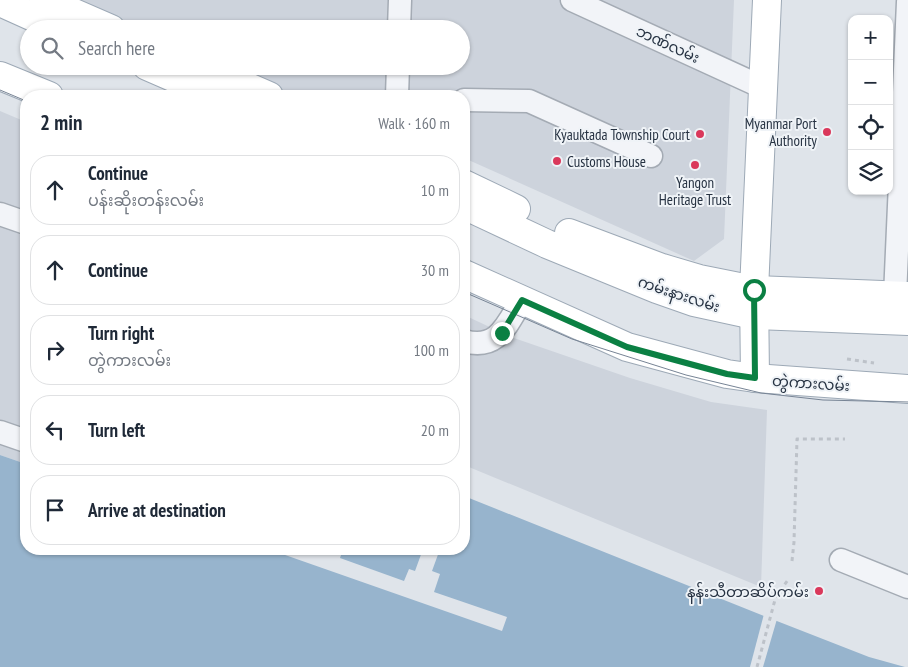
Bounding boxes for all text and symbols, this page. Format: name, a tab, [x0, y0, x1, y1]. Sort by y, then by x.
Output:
map controls	[848, 15, 893, 195]
button: +	[848, 15, 893, 60]
search box	[20, 20, 470, 75]
street label: ဘဏ်လမ်း	[633, 21, 703, 67]
icon: search	[38, 34, 66, 62]
text: Search here	[78, 36, 155, 60]
button: −	[848, 60, 893, 105]
button: locate	[848, 105, 893, 150]
text: 2 min	[40, 109, 82, 136]
text: Walk · 160 m	[378, 113, 450, 133]
place label: Myanmar Port Authority	[745, 114, 817, 150]
place label: Kyauktada Township Court	[554, 125, 690, 144]
marker: Myanmar Port Authority	[821, 126, 833, 138]
marker: Kyauktada Township Court	[694, 128, 706, 140]
button: layers	[848, 150, 893, 195]
place label: Customs House	[567, 152, 646, 171]
marker: Customs House	[551, 155, 563, 167]
marker: Yangon Heritage Trust	[689, 159, 701, 171]
text: Continue	[88, 161, 148, 185]
place label: Yangon Heritage Trust	[659, 173, 731, 209]
icon: ahead	[41, 176, 69, 204]
text: 10 m	[421, 180, 449, 200]
text: ပန်းဆိုးတန်းလမ်း	[88, 190, 204, 210]
icon: ahead	[41, 256, 69, 284]
text: Continue	[88, 258, 148, 282]
text: 30 m	[421, 260, 449, 280]
street label: ကမ်းနားလမ်း	[635, 272, 722, 319]
route start	[743, 279, 766, 302]
text: Turn right	[88, 321, 154, 345]
route end	[491, 322, 514, 345]
icon: right	[41, 336, 69, 364]
text: 100 m	[414, 340, 449, 360]
text: တွဲကားလမ်း	[88, 350, 171, 370]
street label: တွဲကားလမ်း	[771, 371, 851, 397]
icon: left	[41, 416, 69, 444]
text: Turn left	[88, 418, 145, 442]
text: 20 m	[421, 420, 449, 440]
icon: arrive	[41, 496, 69, 524]
text: Arrive at destination	[88, 498, 226, 522]
place label: နန်းသီတာဆိပ်ကမ်း	[687, 582, 809, 604]
marker: နန်းသီတာဆိပ်ကမ်း	[813, 585, 825, 597]

